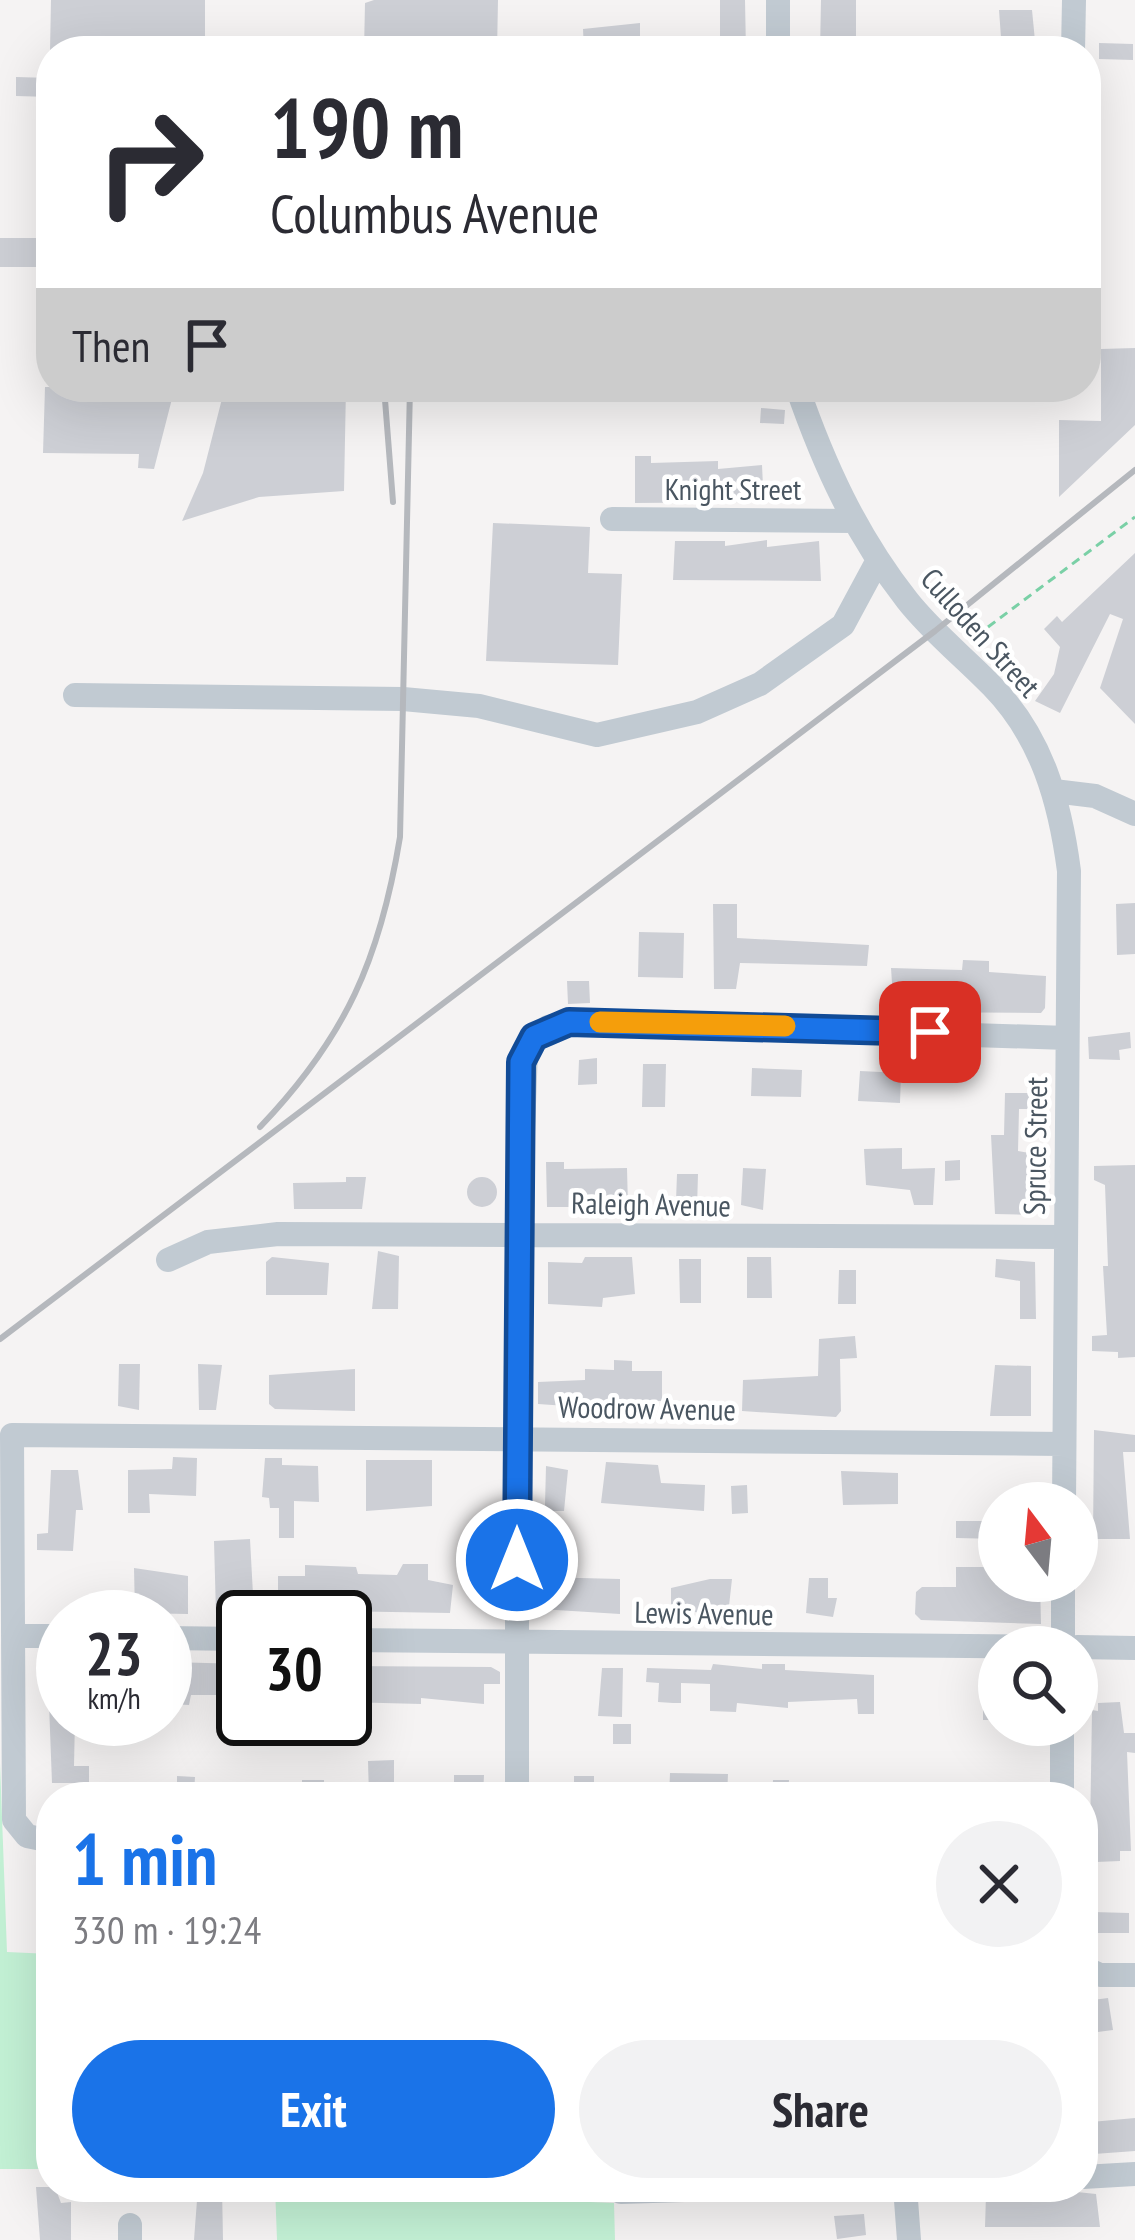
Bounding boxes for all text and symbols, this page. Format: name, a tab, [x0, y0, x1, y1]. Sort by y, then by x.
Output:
text: 190 m	[270, 72, 463, 181]
icon: right	[72, 84, 228, 240]
text: Columbus Avenue	[270, 178, 599, 248]
icon: arrive	[174, 312, 240, 378]
text: Then	[72, 316, 150, 374]
street label: Knight Street	[665, 469, 802, 508]
street label: Culloden Street	[913, 559, 1050, 705]
pin	[879, 981, 981, 1083]
icon: arrive	[897, 999, 963, 1065]
street label: Spruce Street	[1014, 1076, 1055, 1215]
street label: Raleigh Avenue	[571, 1183, 731, 1224]
street label: Woodrow Avenue	[558, 1386, 736, 1429]
north arrow	[978, 1482, 1098, 1602]
map controls	[978, 1482, 1098, 1746]
position arrow	[454, 1497, 580, 1623]
speed limit sign: 30	[216, 1590, 372, 1746]
street label: Lewis Avenue	[634, 1592, 774, 1633]
text: 23	[85, 1614, 143, 1692]
button: search	[978, 1626, 1098, 1746]
text: km/h	[87, 1678, 141, 1717]
text: 1 min	[72, 1812, 217, 1905]
button: close	[936, 1821, 1062, 1947]
text: 330 m · 19:24	[72, 1904, 261, 1955]
button: Exit	[72, 2040, 555, 2178]
button: Share	[579, 2040, 1062, 2178]

